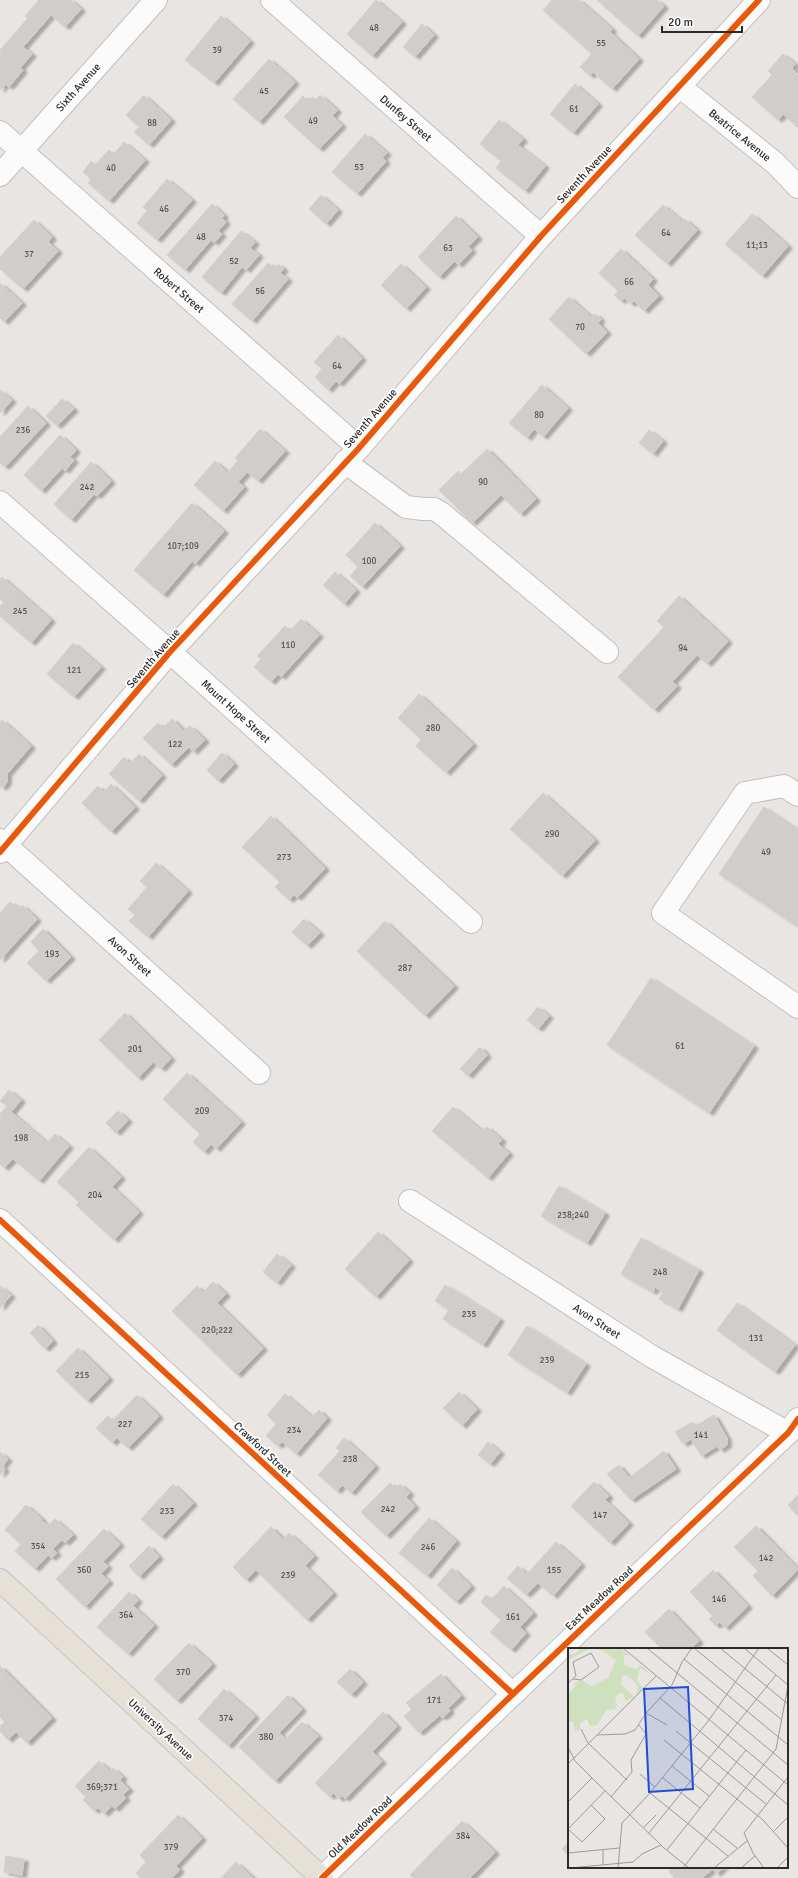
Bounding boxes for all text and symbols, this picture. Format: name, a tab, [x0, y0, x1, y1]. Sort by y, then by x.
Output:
scale bar	[662, 8, 742, 34]
text: 20 m	[668, 15, 693, 30]
house number: 48	[369, 23, 379, 34]
house number: 55	[596, 38, 606, 49]
house number: 39	[212, 45, 222, 56]
street label: Sixth Avenue	[53, 60, 104, 114]
house number: 45	[259, 86, 269, 97]
street label: Dunfey Street	[377, 92, 434, 144]
house number: 61	[569, 104, 579, 115]
street label: Beatrice Avenue	[706, 106, 773, 164]
house number: 49	[308, 116, 318, 127]
house number: 88	[147, 118, 157, 129]
street label: Seventh Avenue	[554, 143, 615, 206]
house number: 53	[354, 162, 364, 173]
house number: 40	[106, 163, 116, 174]
house number: 46	[159, 204, 169, 215]
house number: 64	[661, 228, 671, 239]
house number: 48	[196, 232, 206, 243]
house number: 11;13	[746, 240, 768, 251]
house number: 63	[443, 243, 453, 254]
house number: 37	[24, 249, 34, 260]
house number: 52	[229, 256, 239, 267]
street label: Robert Street	[151, 265, 207, 316]
house number: 66	[624, 277, 634, 288]
house number: 56	[255, 286, 265, 297]
house number: 70	[575, 322, 585, 333]
house number: 64	[332, 361, 342, 372]
street label: Seventh Avenue	[341, 386, 400, 451]
house number: 80	[534, 410, 544, 421]
house number: 236	[16, 425, 30, 436]
house number: 90	[478, 477, 488, 488]
house number: 242	[80, 482, 94, 493]
house number: 107;109	[167, 541, 199, 552]
house number: 100	[362, 556, 376, 567]
house number: 245	[13, 606, 27, 617]
street label: Seventh Avenue	[124, 626, 183, 691]
house number: 110	[281, 640, 295, 651]
house number: 94	[678, 643, 688, 654]
house number: 121	[67, 665, 81, 676]
street label: Mount Hope Street	[198, 677, 273, 746]
house number: 280	[426, 723, 440, 734]
house number: 122	[168, 739, 182, 750]
house number: 290	[545, 829, 559, 840]
house number: 49	[761, 847, 771, 858]
house number: 273	[277, 852, 291, 863]
street label: Avon Street	[105, 933, 154, 979]
house number: 193	[45, 949, 59, 960]
house number: 287	[398, 963, 412, 974]
house number: 61	[675, 1041, 685, 1052]
house number: 201	[128, 1044, 142, 1055]
house number: 209	[195, 1106, 209, 1117]
house number: 198	[14, 1133, 28, 1144]
house number: 204	[88, 1190, 102, 1201]
house number: 238;240	[557, 1210, 589, 1221]
house number: 248	[653, 1267, 667, 1278]
street label: Avon Street	[570, 1301, 623, 1342]
house number: 235	[462, 1309, 476, 1320]
house number: 220;222	[201, 1325, 233, 1336]
house number: 131	[749, 1333, 763, 1344]
house number: 239	[540, 1355, 554, 1366]
house number: 215	[75, 1370, 89, 1381]
house number: 227	[118, 1419, 132, 1430]
street label: Crawford Street	[231, 1419, 294, 1480]
house number: 234	[287, 1425, 301, 1436]
house number: 141	[694, 1430, 708, 1441]
house number: 238	[343, 1454, 357, 1465]
house number: 242	[381, 1504, 395, 1515]
house number: 233	[160, 1506, 174, 1517]
house number: 147	[593, 1510, 607, 1521]
house number: 354	[31, 1541, 45, 1552]
house number: 246	[421, 1542, 435, 1553]
house number: 142	[759, 1553, 773, 1564]
street label: East Meadow Road	[563, 1563, 636, 1633]
house number: 360	[77, 1565, 91, 1576]
house number: 155	[547, 1565, 561, 1576]
house number: 239	[281, 1570, 295, 1581]
house number: 146	[712, 1594, 726, 1605]
house number: 364	[119, 1610, 133, 1621]
house number: 161	[506, 1612, 520, 1623]
inset map	[568, 1648, 788, 1868]
house number: 370	[176, 1667, 190, 1678]
house number: 171	[427, 1695, 441, 1706]
street label: University Avenue	[125, 1696, 196, 1763]
house number: 374	[219, 1713, 233, 1724]
house number: 380	[259, 1732, 273, 1743]
house number: 369;371	[86, 1782, 118, 1793]
street label: Old Meadow Road	[326, 1793, 395, 1861]
house number: 384	[456, 1831, 470, 1842]
house number: 379	[164, 1842, 178, 1853]

